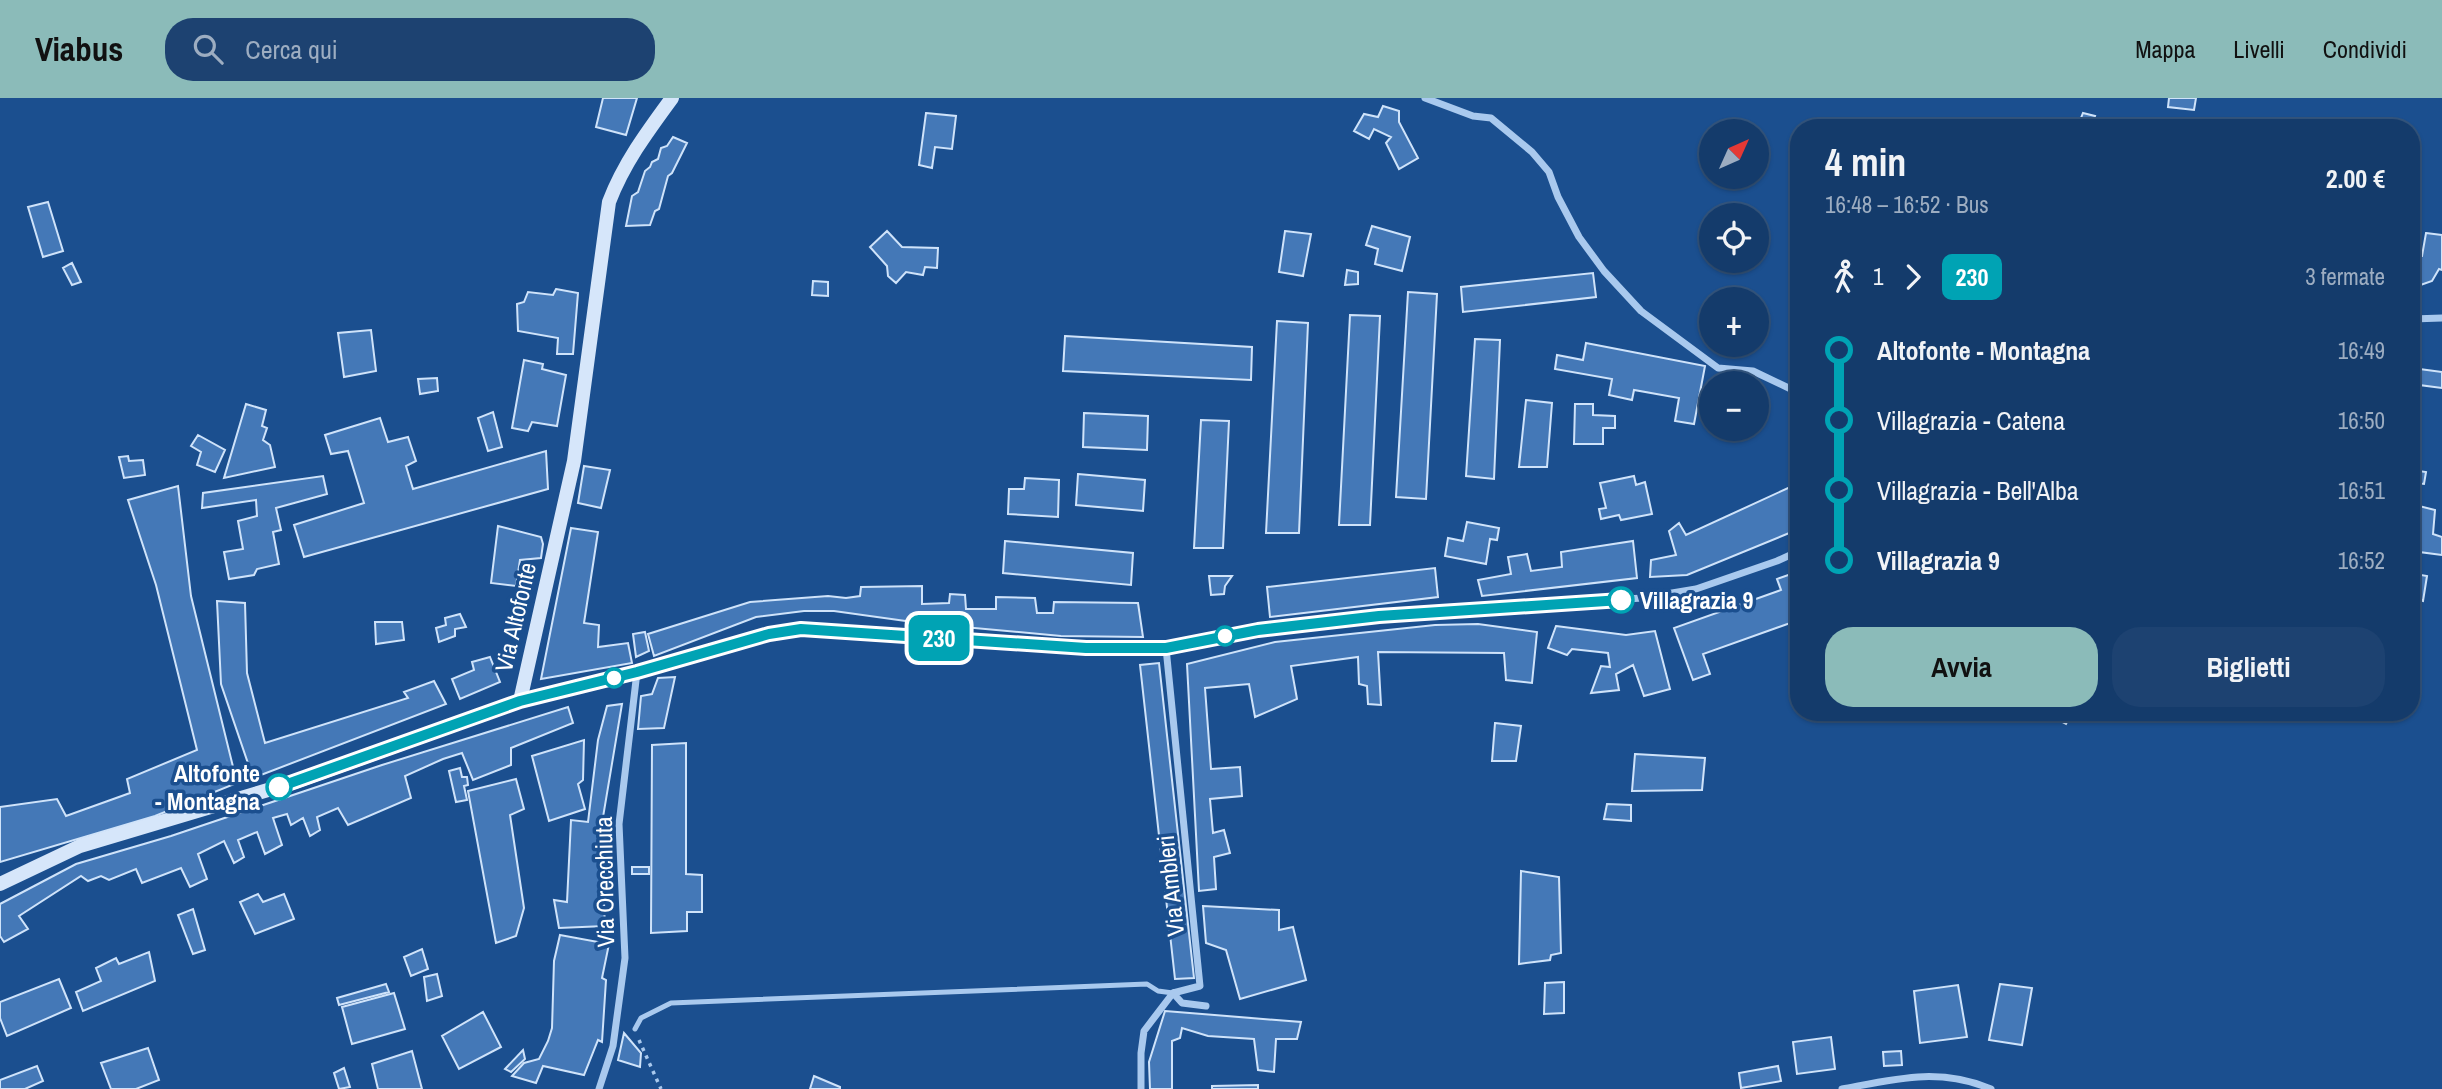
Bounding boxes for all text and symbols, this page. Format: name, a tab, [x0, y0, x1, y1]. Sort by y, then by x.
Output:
search box	[165, 18, 655, 81]
text: Viabus	[35, 27, 123, 71]
icon: search	[189, 30, 227, 68]
text: Cerca qui	[245, 32, 338, 67]
text: Mappa	[2135, 33, 2195, 65]
text: Livelli	[2233, 33, 2285, 65]
text: Condividi	[2323, 33, 2407, 65]
north arrow	[1699, 119, 1769, 189]
map controls	[1699, 119, 1769, 441]
text: 4 min	[1825, 137, 1906, 188]
text: 2.00 €	[2326, 161, 2385, 196]
text: 16:48 – 16:52 · Bus	[1825, 189, 1989, 220]
button: locate	[1699, 203, 1769, 273]
icon: walk	[1825, 258, 1863, 296]
icon: forward	[1894, 258, 1932, 296]
text: 1	[1873, 261, 1884, 292]
text: 230	[1956, 261, 1988, 293]
text: 3 fermate	[2305, 261, 2385, 292]
button: +	[1699, 287, 1769, 357]
text: Altofonte - Montagna	[1877, 333, 2090, 368]
text: 16:49	[2338, 335, 2385, 366]
button: −	[1699, 371, 1769, 441]
text: Villagrazia - Catena	[1877, 403, 2065, 438]
text: 16:50	[2338, 405, 2385, 436]
text: Villagrazia - Bell'Alba	[1877, 473, 2079, 508]
text: 16:51	[2338, 475, 2385, 506]
text: Villagrazia 9	[1877, 543, 2000, 578]
text: 16:52	[2338, 545, 2385, 576]
street label: Via Altofonte	[487, 559, 543, 675]
place label: Villagrazia 9	[1640, 584, 1754, 616]
marker: Villagrazia 9	[1608, 587, 1634, 613]
line badge: 230	[899, 615, 979, 661]
text: 230	[923, 622, 955, 654]
unlabelled marker	[1215, 626, 1235, 646]
button: Avvia	[1825, 627, 2098, 707]
button: Biglietti	[2112, 627, 2385, 707]
unlabelled marker	[604, 668, 624, 688]
place label: Altofonte - Montagna	[155, 757, 260, 817]
marker: Altofonte - Montagna	[266, 774, 292, 800]
street label: Via Orecchiuta	[587, 816, 621, 948]
street label: Via Ambleri	[1149, 834, 1191, 938]

